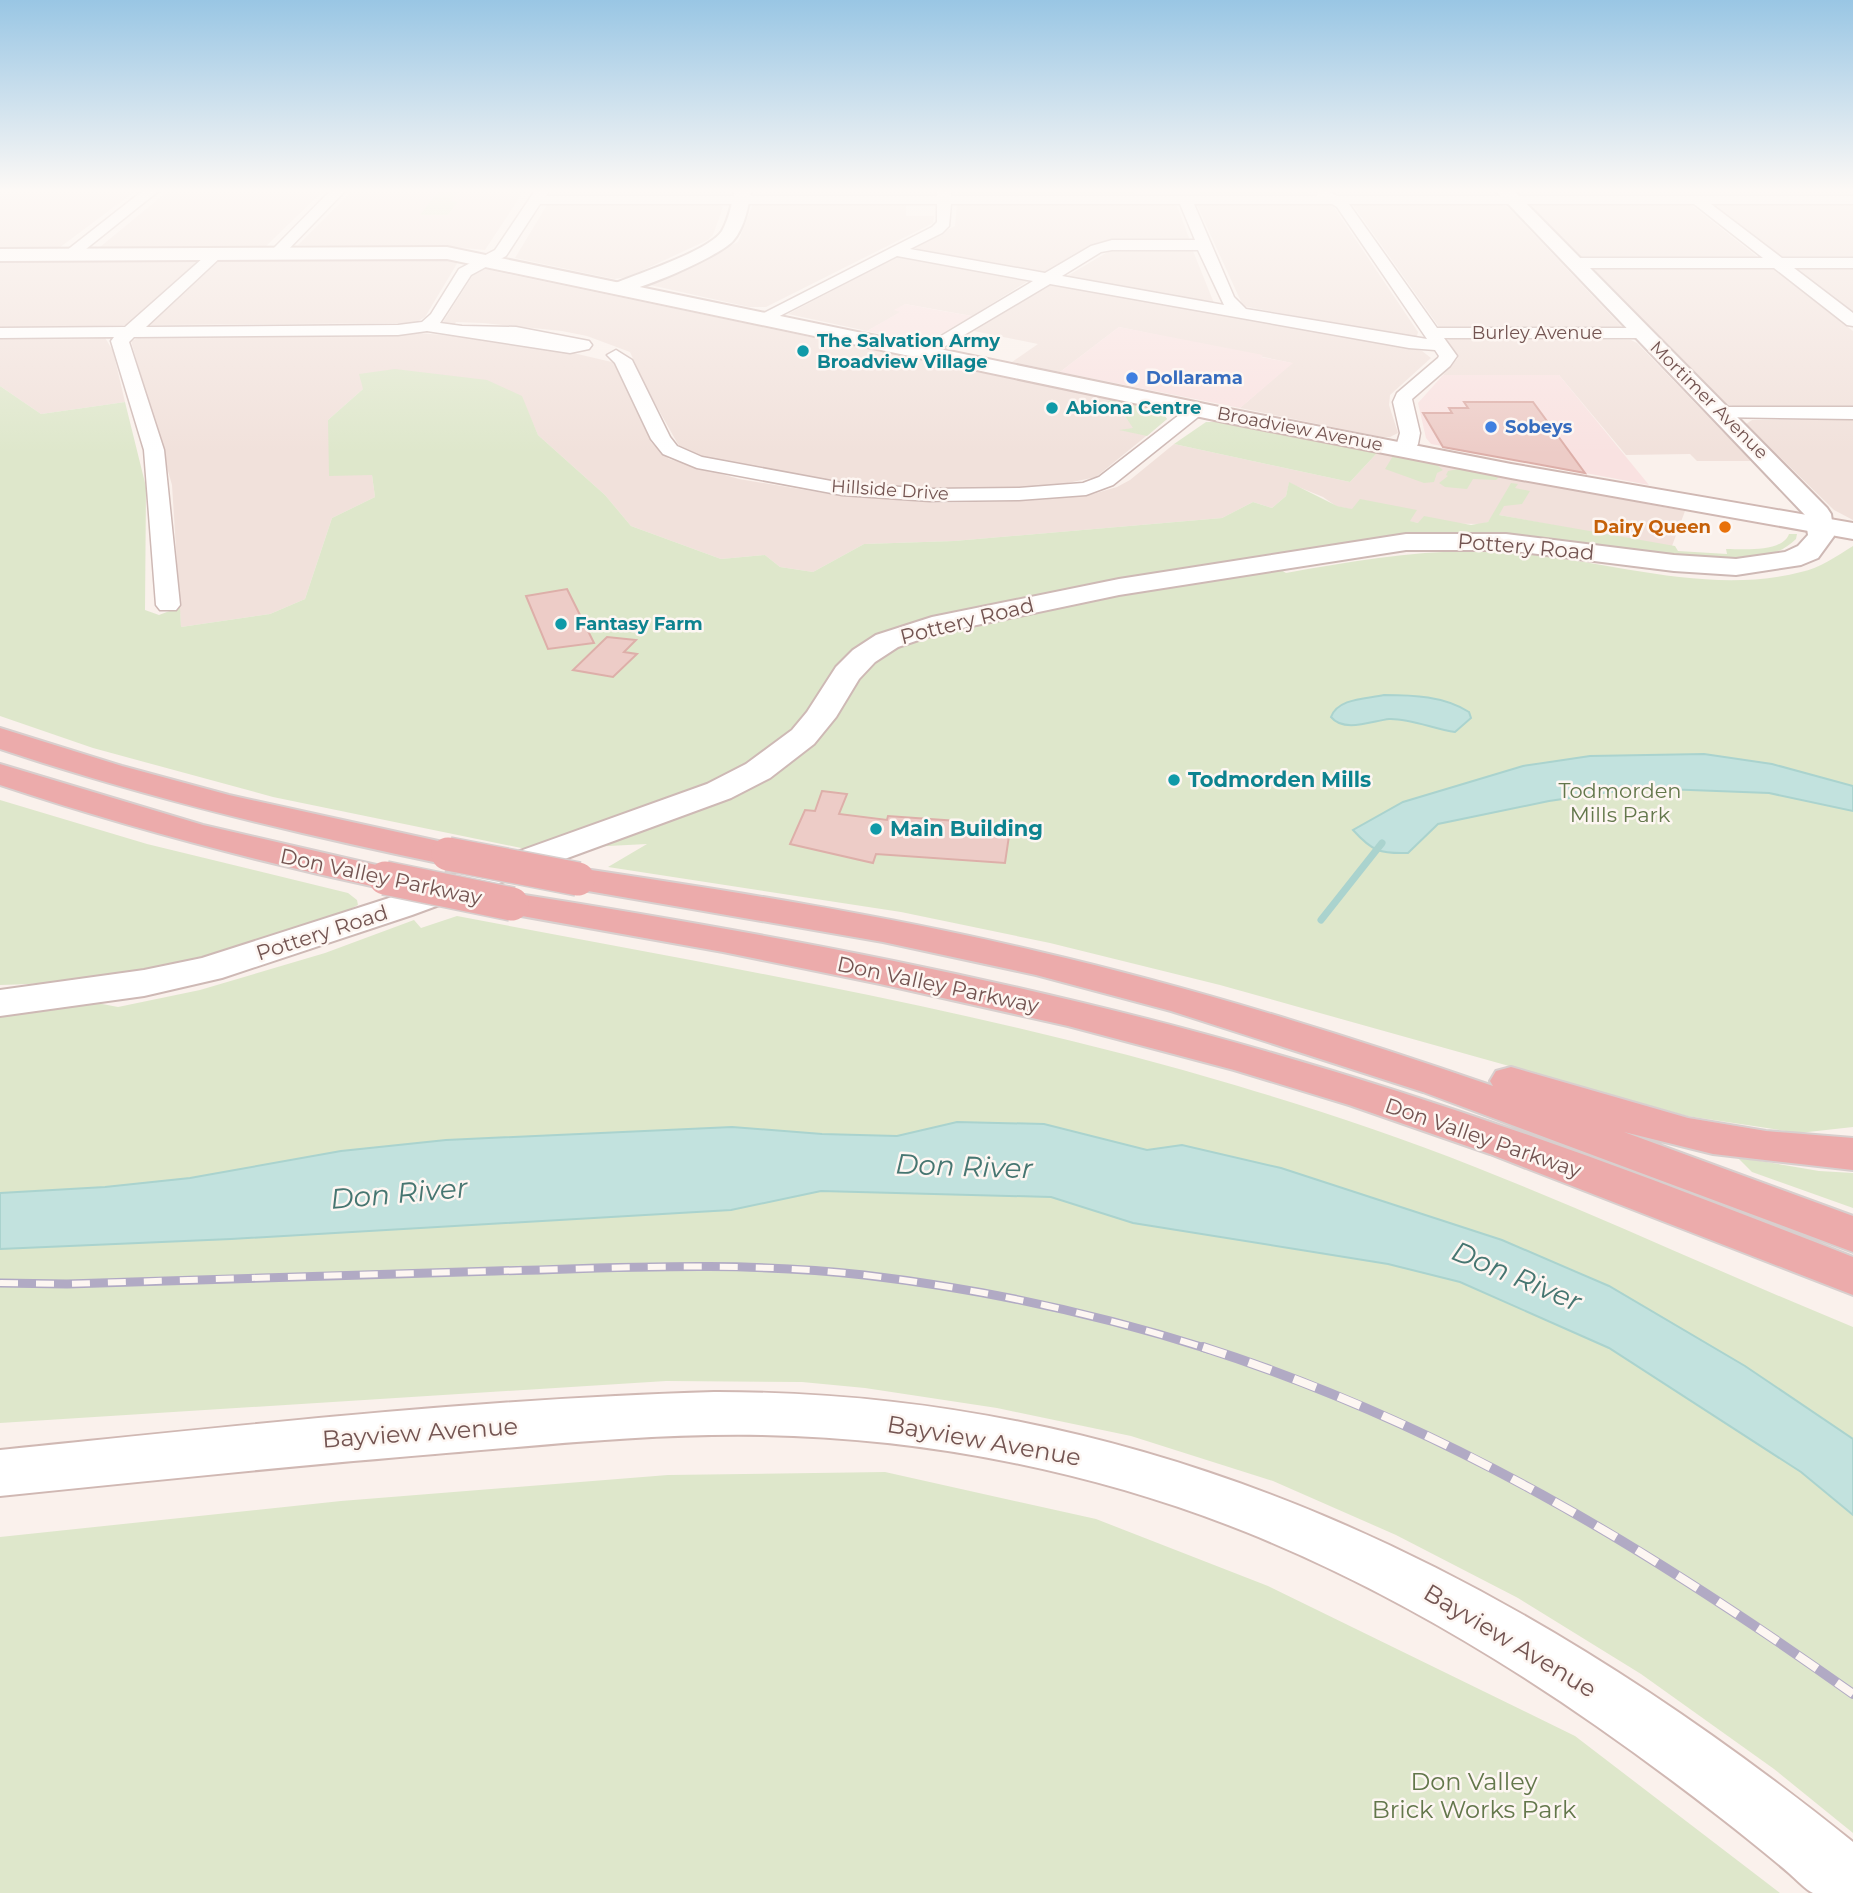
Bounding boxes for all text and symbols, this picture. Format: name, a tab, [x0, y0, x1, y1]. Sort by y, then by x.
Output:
street label: Burley Avenue	[1472, 322, 1602, 344]
place label: The Salvation Army Broadview Village	[817, 330, 1000, 373]
street label: Mortimer Avenue	[1645, 336, 1773, 464]
marker: The Salvation Army Broadview Village	[795, 343, 811, 359]
place label: Dollarama	[1146, 367, 1243, 389]
marker: Dollarama	[1124, 370, 1140, 386]
place label: Abiona Centre	[1065, 397, 1201, 419]
marker: Abiona Centre	[1044, 400, 1060, 416]
street label: Broadview Avenue	[1215, 402, 1385, 456]
place label: Sobeys	[1505, 416, 1573, 438]
marker: Sobeys	[1483, 419, 1499, 435]
street label: Hillside Drive	[831, 475, 950, 505]
place label: Dairy Queen	[1593, 516, 1711, 538]
marker: Dairy Queen	[1717, 519, 1733, 535]
street label: Pottery Road	[1457, 528, 1595, 565]
street label: Pottery Road	[897, 592, 1036, 649]
place label: Fantasy Farm	[575, 613, 703, 635]
marker: Fantasy Farm	[553, 616, 569, 632]
place label: Todmorden Mills	[1188, 767, 1371, 792]
marker: Todmorden Mills	[1166, 772, 1182, 788]
park label: Todmorden Mills Park	[1558, 778, 1682, 827]
place label: Main Building	[890, 816, 1043, 841]
marker: Main Building	[868, 821, 884, 837]
street label: Don Valley Parkway	[278, 843, 485, 910]
street label: Pottery Road	[253, 899, 391, 966]
street label: Don Valley Parkway	[835, 951, 1042, 1018]
street label: Don Valley Parkway	[1382, 1092, 1585, 1183]
water label: Don River	[895, 1147, 1034, 1185]
water label: Don River	[329, 1170, 470, 1216]
water label: Don River	[1447, 1233, 1588, 1319]
street label: Bayview Avenue	[885, 1409, 1083, 1472]
street label: Bayview Avenue	[321, 1411, 519, 1454]
street label: Bayview Avenue	[1419, 1578, 1602, 1704]
park label: Don Valley Brick Works Park	[1372, 1767, 1577, 1824]

